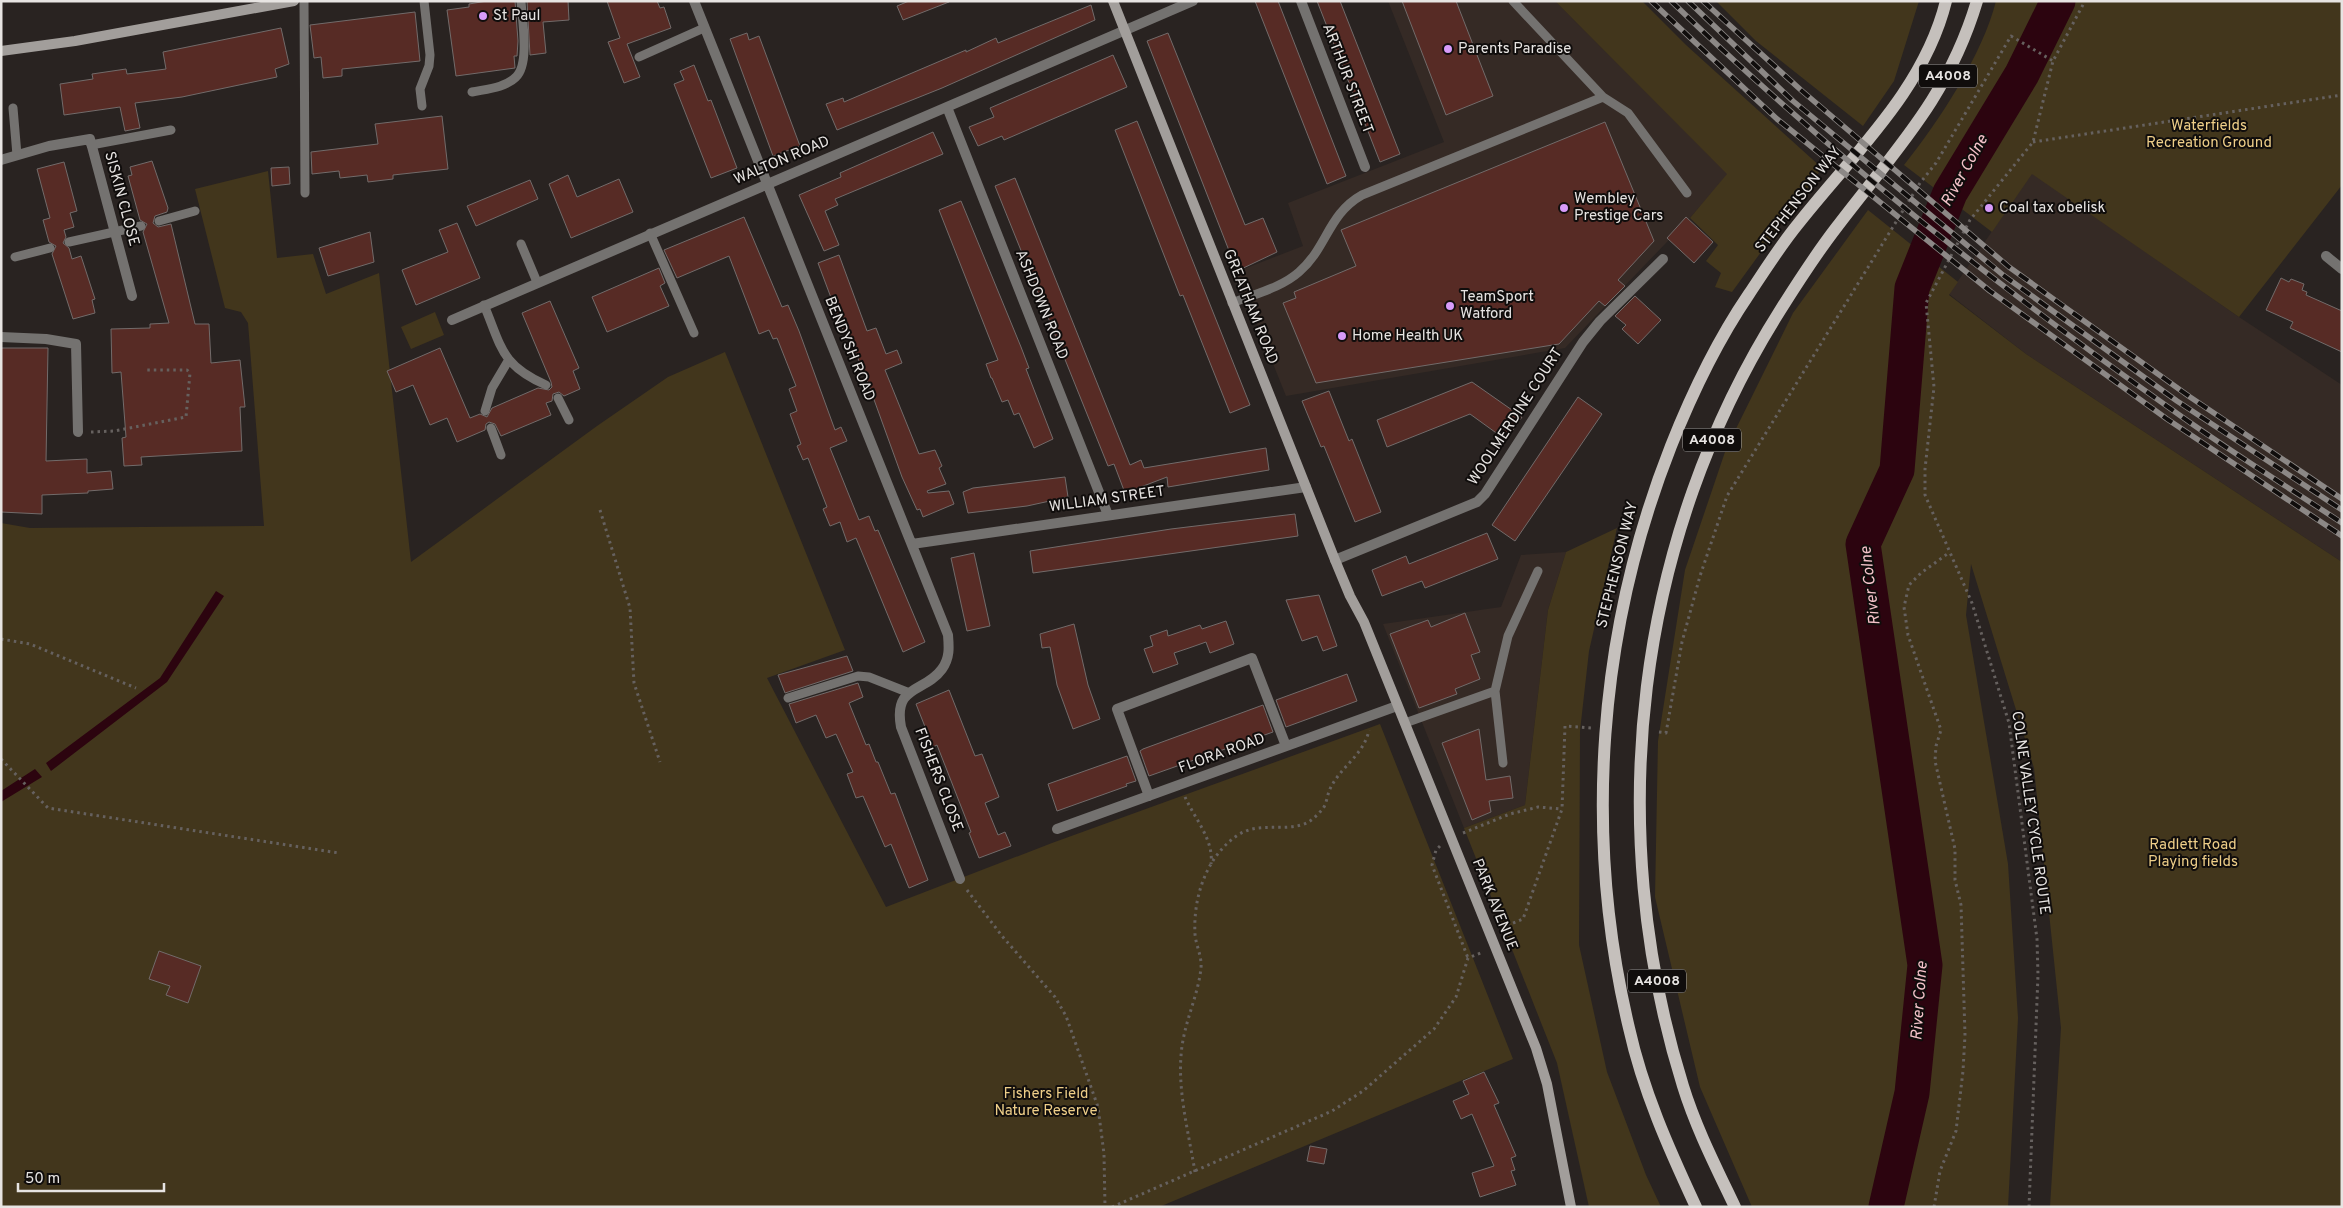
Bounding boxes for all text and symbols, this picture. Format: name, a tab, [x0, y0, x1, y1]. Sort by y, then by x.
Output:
place label: St Paul	[493, 7, 540, 26]
marker: St Paul	[477, 10, 489, 22]
street label: ARTHUR STREET	[1317, 21, 1377, 137]
place label: Parents Paradise	[1458, 40, 1571, 59]
marker: Parents Paradise	[1442, 43, 1454, 55]
road number: A4008	[1919, 64, 1977, 88]
park label: Waterfields Recreation Ground	[2146, 117, 2272, 153]
water label: River Colne	[1937, 131, 1993, 211]
street label: WALTON ROAD	[731, 132, 833, 190]
street label: STEPHENSON WAY	[1752, 143, 1847, 257]
street label: SISKIN CLOSE	[99, 150, 143, 248]
place label: Wembley Prestige Cars	[1574, 190, 1663, 226]
place label: Coal tax obelisk	[1999, 199, 2106, 218]
marker: Wembley Prestige Cars	[1558, 202, 1570, 214]
marker: Coal tax obelisk	[1983, 202, 1995, 214]
street label: ASHDOWN ROAD	[1010, 247, 1072, 363]
street label: GREATHAM ROAD	[1218, 247, 1282, 367]
place label: TeamSport Watford	[1460, 288, 1534, 324]
street label: BENDYSH ROAD	[819, 294, 879, 404]
marker: TeamSport Watford	[1444, 300, 1456, 312]
place label: Home Health UK	[1352, 327, 1463, 346]
marker: Home Health UK	[1336, 330, 1348, 342]
street label: WOOLMERDINE COURT	[1464, 345, 1568, 489]
road number: A4008	[1683, 428, 1741, 452]
street label: WILLIAM STREET	[1048, 482, 1166, 518]
street label: STEPHENSON WAY	[1593, 499, 1643, 630]
water label: River Colne	[1856, 545, 1886, 627]
street label: COLNE VALLEY CYCLE ROUTE	[2006, 710, 2054, 916]
street label: FISHERS CLOSE	[909, 725, 967, 835]
street label: FLORA ROAD	[1176, 730, 1268, 778]
park label: Radlett Road Playing fields	[2148, 836, 2238, 872]
street label: PARK AVENUE	[1467, 856, 1521, 954]
water label: River Colne	[1907, 960, 1933, 1041]
road number: A4008	[1628, 969, 1686, 992]
park label: Fishers Field Nature Reserve	[994, 1085, 1098, 1121]
scale bar	[18, 1160, 164, 1192]
text: 50 m	[25, 1170, 60, 1189]

